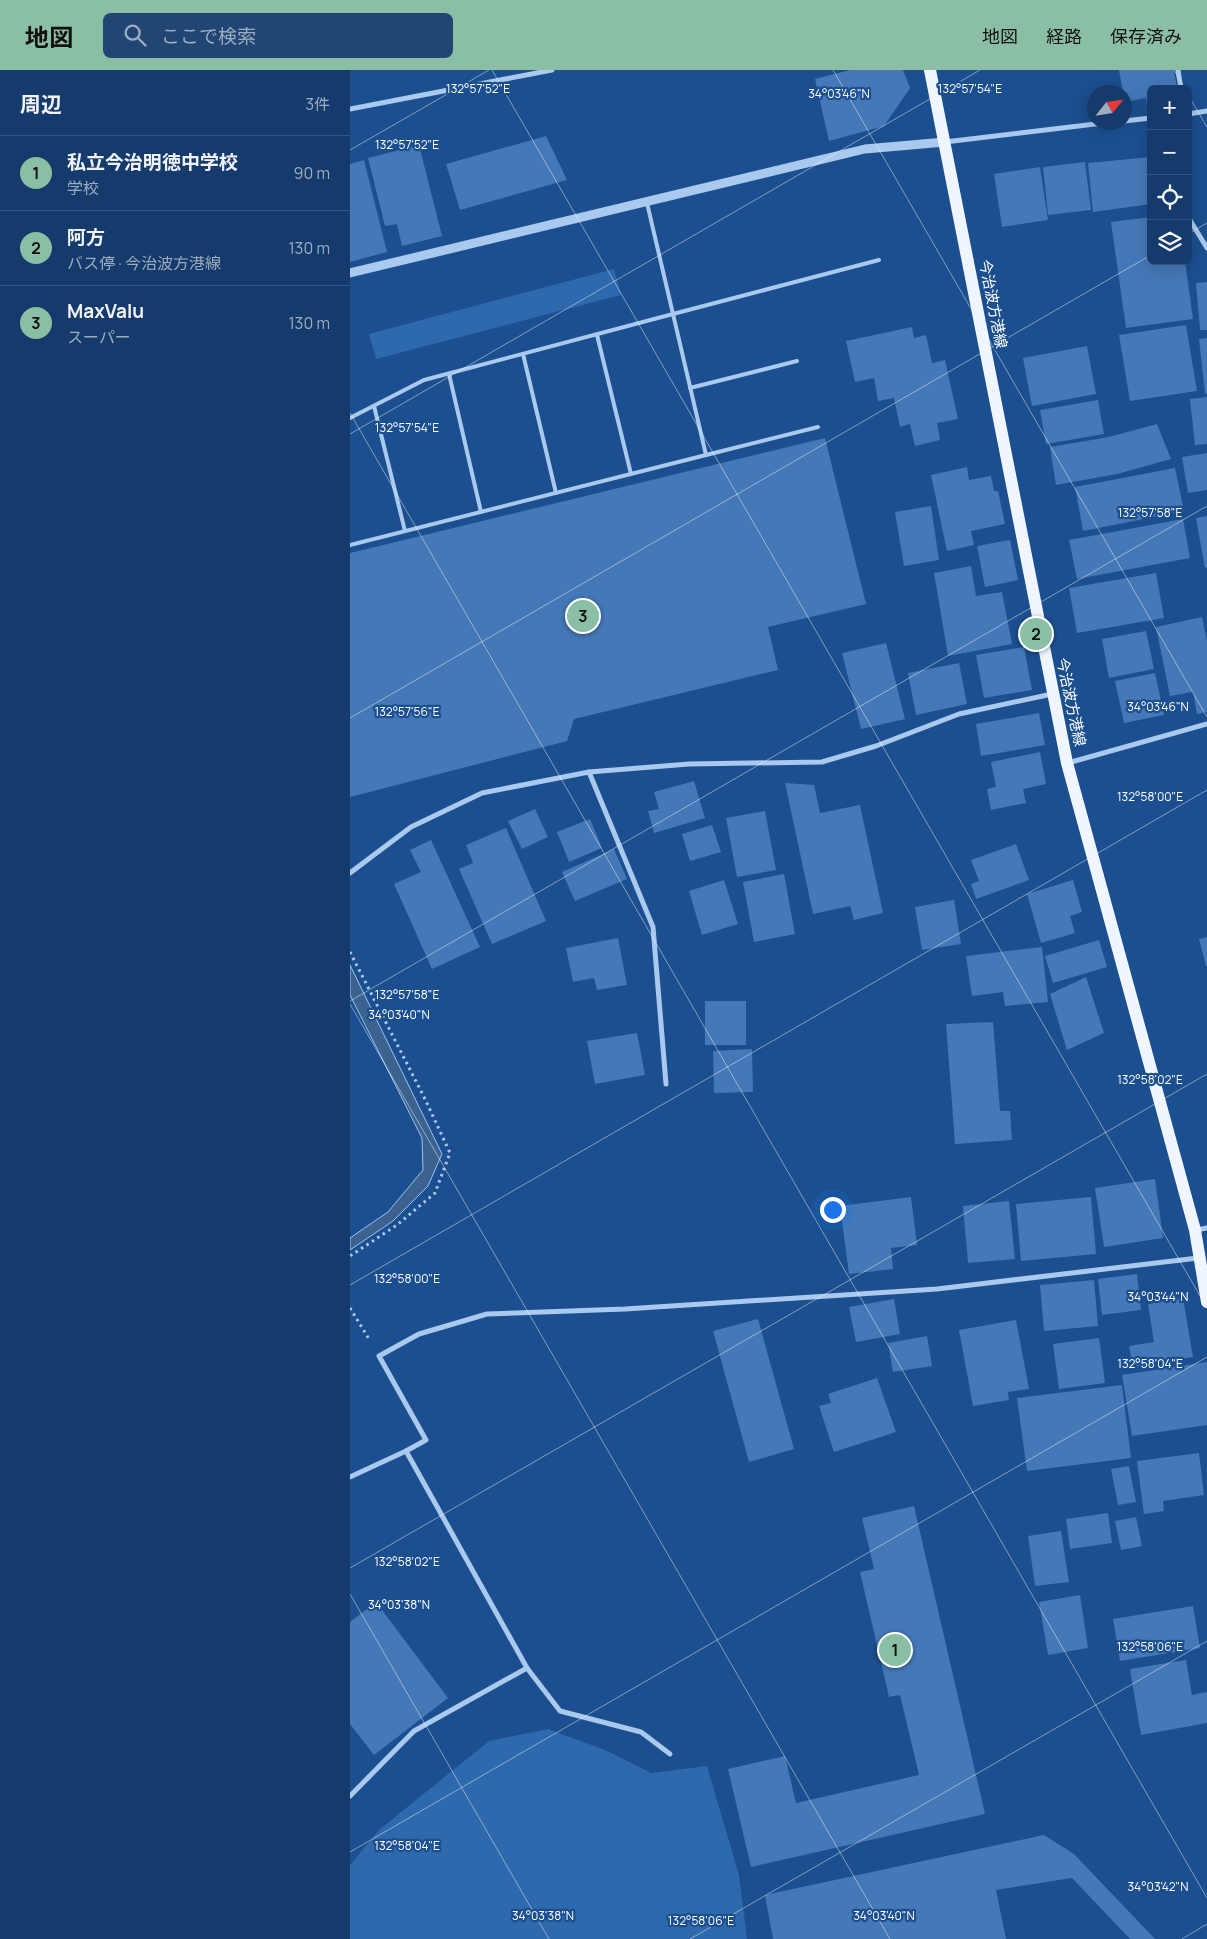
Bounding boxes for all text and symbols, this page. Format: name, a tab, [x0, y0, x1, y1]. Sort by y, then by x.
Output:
search box	[103, 13, 453, 58]
text: 地図	[25, 20, 73, 53]
icon: search	[121, 21, 149, 49]
text: ここで検索	[161, 23, 256, 49]
text: 地図	[982, 24, 1018, 48]
text: 経路	[1046, 24, 1082, 48]
text: 保存済み	[1110, 24, 1182, 48]
text: 132°57'52"E	[446, 80, 510, 97]
text: 132°57'54"E	[938, 80, 1002, 97]
text: 34°03'46"N	[808, 85, 870, 102]
north arrow	[1087, 85, 1132, 130]
map controls	[1147, 85, 1192, 265]
button: +	[1147, 85, 1192, 130]
text: 周辺	[20, 90, 62, 118]
text: 3件	[305, 93, 330, 115]
button: −	[1147, 130, 1192, 175]
text: 132°57'52"E	[375, 136, 439, 153]
text: 私立今治明徳中学校	[67, 149, 238, 175]
text: 1	[32, 162, 40, 184]
text: 90 m	[294, 162, 330, 184]
button: locate	[1147, 175, 1192, 220]
text: 学校	[67, 177, 99, 199]
button: layers	[1147, 220, 1192, 265]
text: 阿方	[67, 224, 105, 250]
text: 2	[31, 237, 41, 259]
text: 130 m	[288, 237, 330, 259]
text: バス停 · 今治波方港線	[67, 252, 221, 274]
street label: 今治波方港線	[975, 258, 1012, 350]
text: MaxValu	[67, 298, 144, 324]
text: 3	[31, 312, 41, 334]
text: 130 m	[288, 312, 330, 334]
text: スーパー	[67, 326, 131, 348]
text: 132°57'54"E	[375, 419, 439, 436]
text: 132°57'58"E	[1118, 504, 1182, 521]
pin: 3	[567, 597, 599, 635]
pin: 2	[1020, 615, 1052, 653]
street label: 今治波方港線	[1052, 656, 1091, 748]
text: 34°03'46"N	[1127, 698, 1189, 715]
text: 132°57'56"E	[375, 703, 440, 720]
text: 132°58'00"E	[1117, 788, 1183, 805]
text: 132°57'58"E	[375, 986, 439, 1003]
text: 34°03'40"N	[368, 1006, 430, 1023]
text: 132°58'02"E	[1117, 1071, 1183, 1088]
your location	[820, 1197, 846, 1223]
text: 132°58'00"E	[374, 1270, 440, 1287]
text: 34°03'44"N	[1127, 1288, 1189, 1305]
text: 132°58'04"E	[1117, 1355, 1183, 1372]
text: 132°58'02"E	[374, 1553, 440, 1570]
text: 34°03'38"N	[368, 1596, 430, 1613]
pin: 1	[879, 1631, 911, 1669]
text: 132°58'06"E	[1117, 1638, 1183, 1655]
text: 132°58'04"E	[374, 1837, 440, 1854]
text: 34°03'42"N	[1127, 1878, 1189, 1895]
text: 34°03'38"N	[512, 1907, 574, 1924]
text: 34°03'40"N	[853, 1907, 915, 1924]
text: 132°58'06"E	[668, 1912, 734, 1929]

